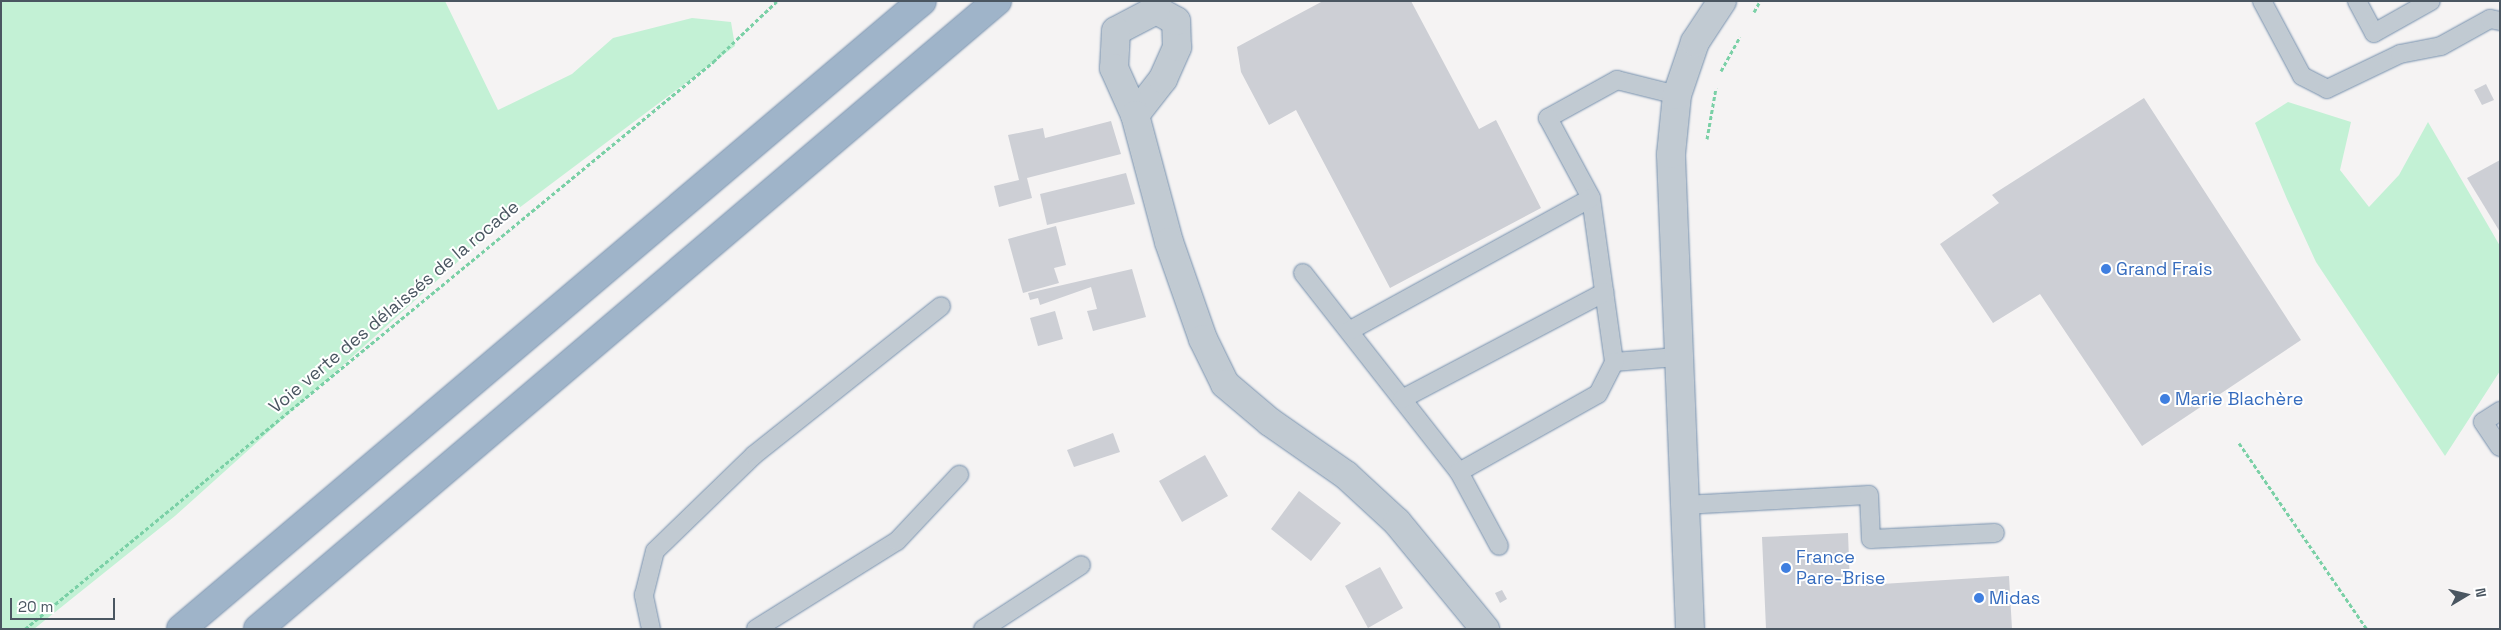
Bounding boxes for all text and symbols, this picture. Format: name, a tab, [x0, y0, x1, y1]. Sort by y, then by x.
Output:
street label: Voie verte des délaissés de la rocade	[265, 196, 523, 418]
place label: Grand Frais	[2116, 258, 2212, 280]
marker: Grand Frais	[2100, 263, 2112, 275]
place label: Marie Blachère	[2175, 388, 2303, 410]
marker: Marie Blachère	[2159, 393, 2171, 405]
place label: France Pare-Brise	[1796, 547, 1886, 590]
marker: France Pare-Brise	[1780, 562, 1792, 574]
north arrow	[2441, 570, 2491, 620]
place label: Midas	[1989, 587, 2040, 609]
text: N	[2471, 587, 2490, 599]
scale bar	[12, 588, 118, 620]
marker: Midas	[1973, 592, 1985, 604]
text: 20 m	[18, 597, 53, 616]

